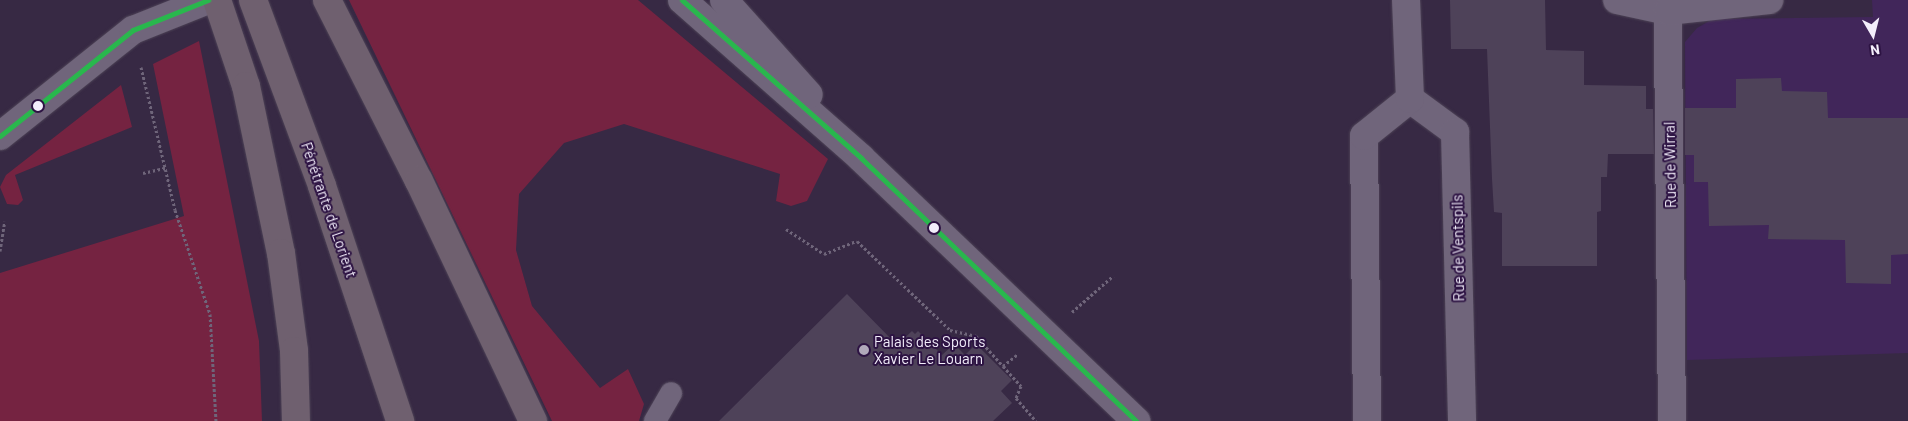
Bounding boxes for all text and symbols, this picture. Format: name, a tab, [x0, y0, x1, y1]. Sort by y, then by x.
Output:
north arrow	[1848, 10, 1898, 60]
text: N	[1869, 41, 1881, 59]
unlabelled marker	[33, 101, 43, 111]
street label: Rue de Wirral	[1660, 122, 1680, 208]
street label: Pénétrante de Lorient	[297, 140, 361, 280]
street label: Rue de Ventspils	[1448, 194, 1468, 302]
unlabelled marker	[929, 223, 939, 233]
place label: Palais des Sports Xavier Le Louarn	[874, 332, 985, 367]
marker: Palais des Sports Xavier Le Louarn	[858, 344, 870, 356]

